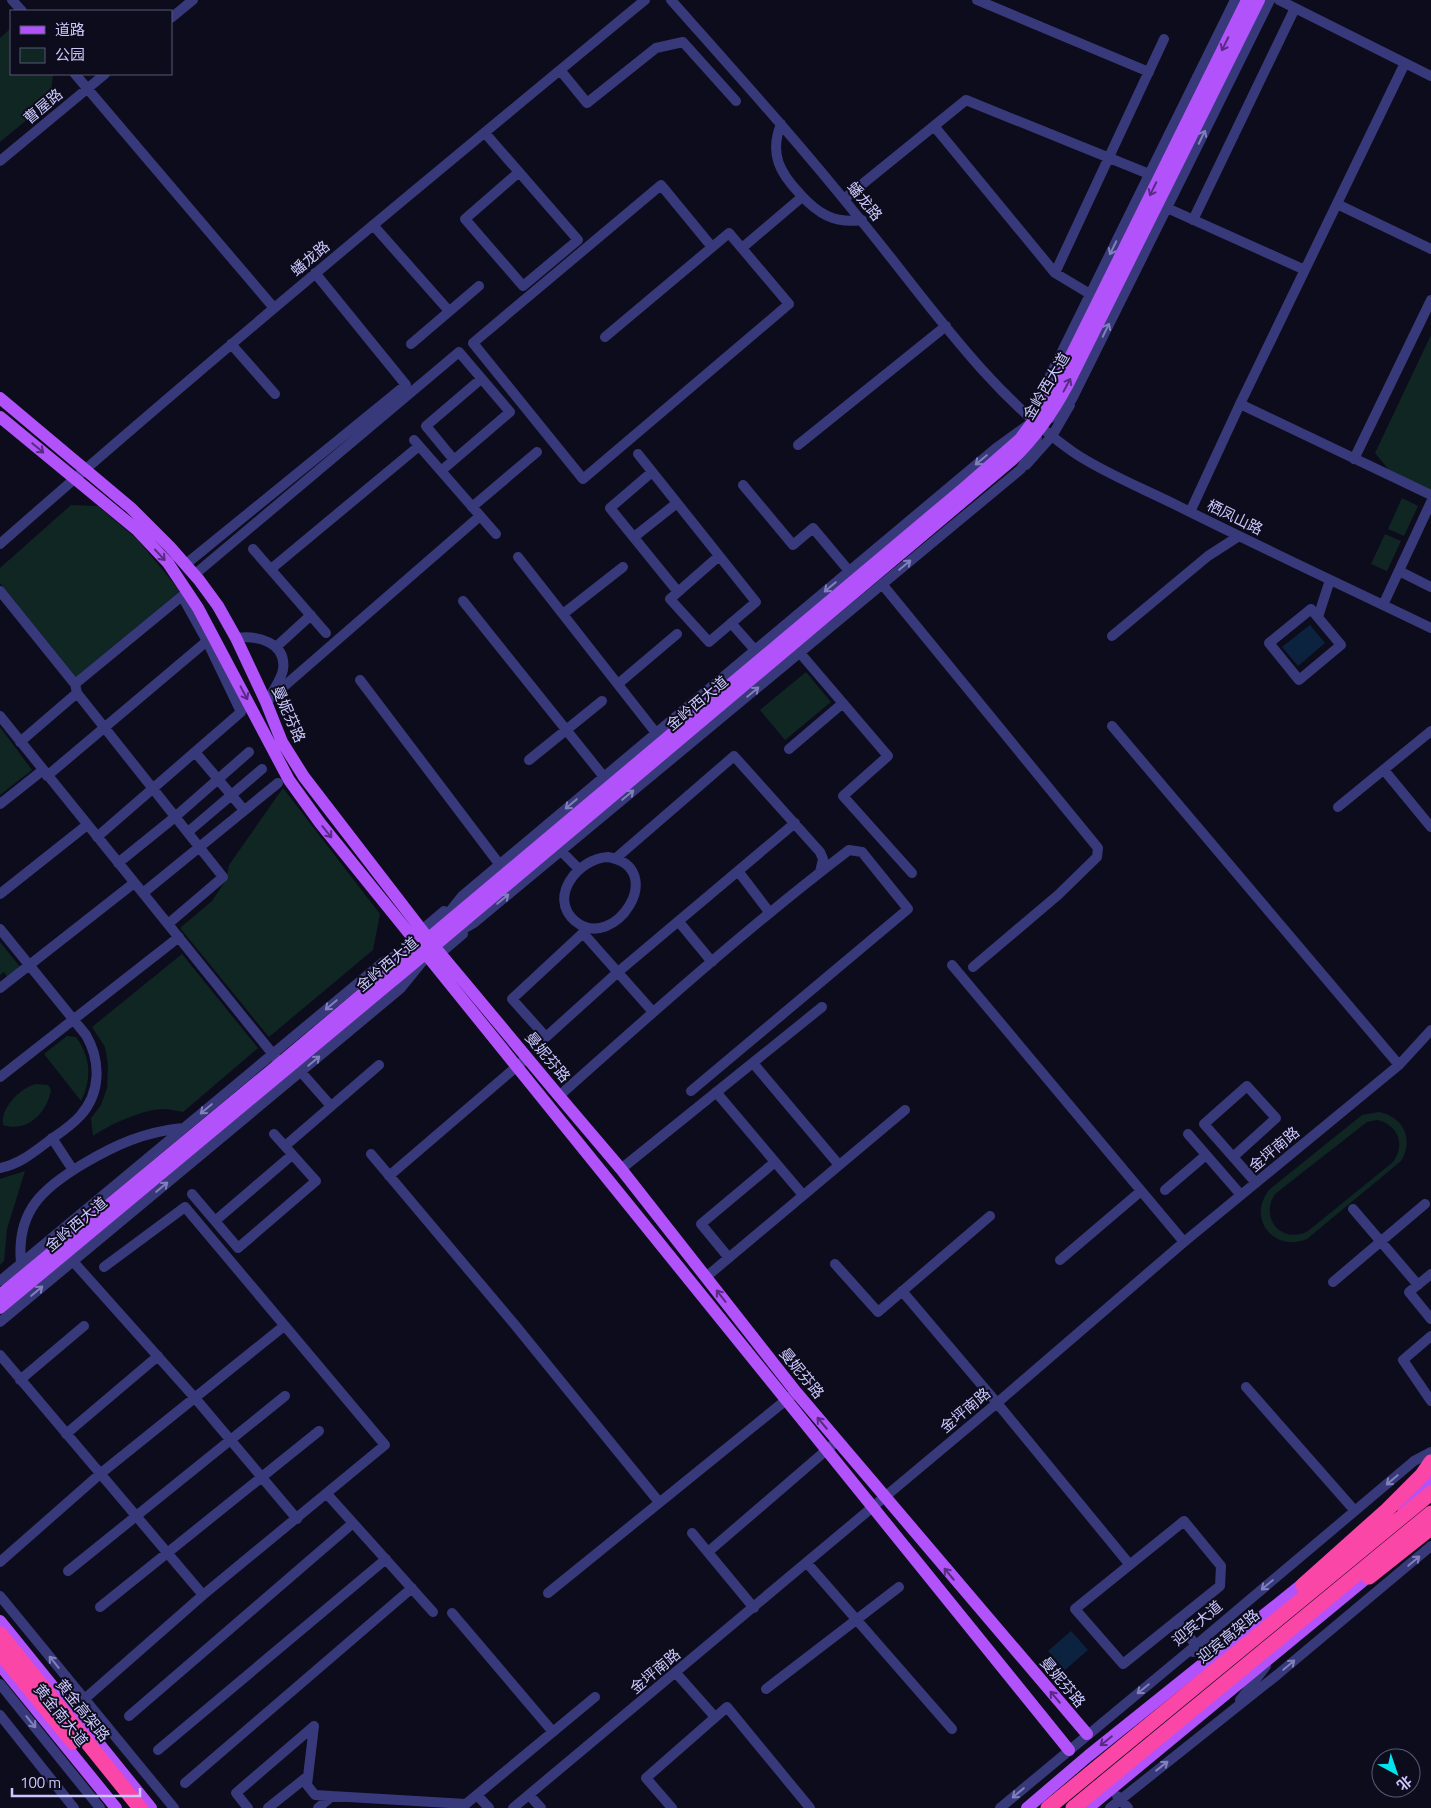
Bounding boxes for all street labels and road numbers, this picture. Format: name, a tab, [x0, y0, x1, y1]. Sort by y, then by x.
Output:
street label: 曹屋路	[18, 83, 68, 129]
street label: 蟠龙路	[842, 176, 888, 226]
street label: 蟠龙路	[285, 235, 335, 281]
street label: 金岭西大道	[1017, 348, 1075, 424]
street label: 栖凤山路	[1203, 494, 1267, 540]
street label: 金岭西大道	[661, 670, 733, 736]
street label: 曼妮芬路	[266, 682, 312, 746]
street label: 金岭西大道	[351, 931, 423, 997]
street label: 曼妮芬路	[520, 1027, 576, 1087]
street label: 金坪南路	[1244, 1121, 1304, 1177]
street label: 金岭西大道	[40, 1191, 112, 1257]
street label: 曼妮芬路	[774, 1342, 830, 1404]
street label: 金坪南路	[935, 1382, 995, 1438]
street label: 迎宾大道	[1167, 1595, 1227, 1651]
street label: 迎宾高架路	[1192, 1603, 1264, 1669]
street label: 金坪南路	[625, 1643, 685, 1699]
street label: 曼妮芬路	[1035, 1652, 1091, 1712]
street label: 黄金高架路	[50, 1674, 116, 1746]
street label: 黄金南大道	[28, 1679, 94, 1751]

